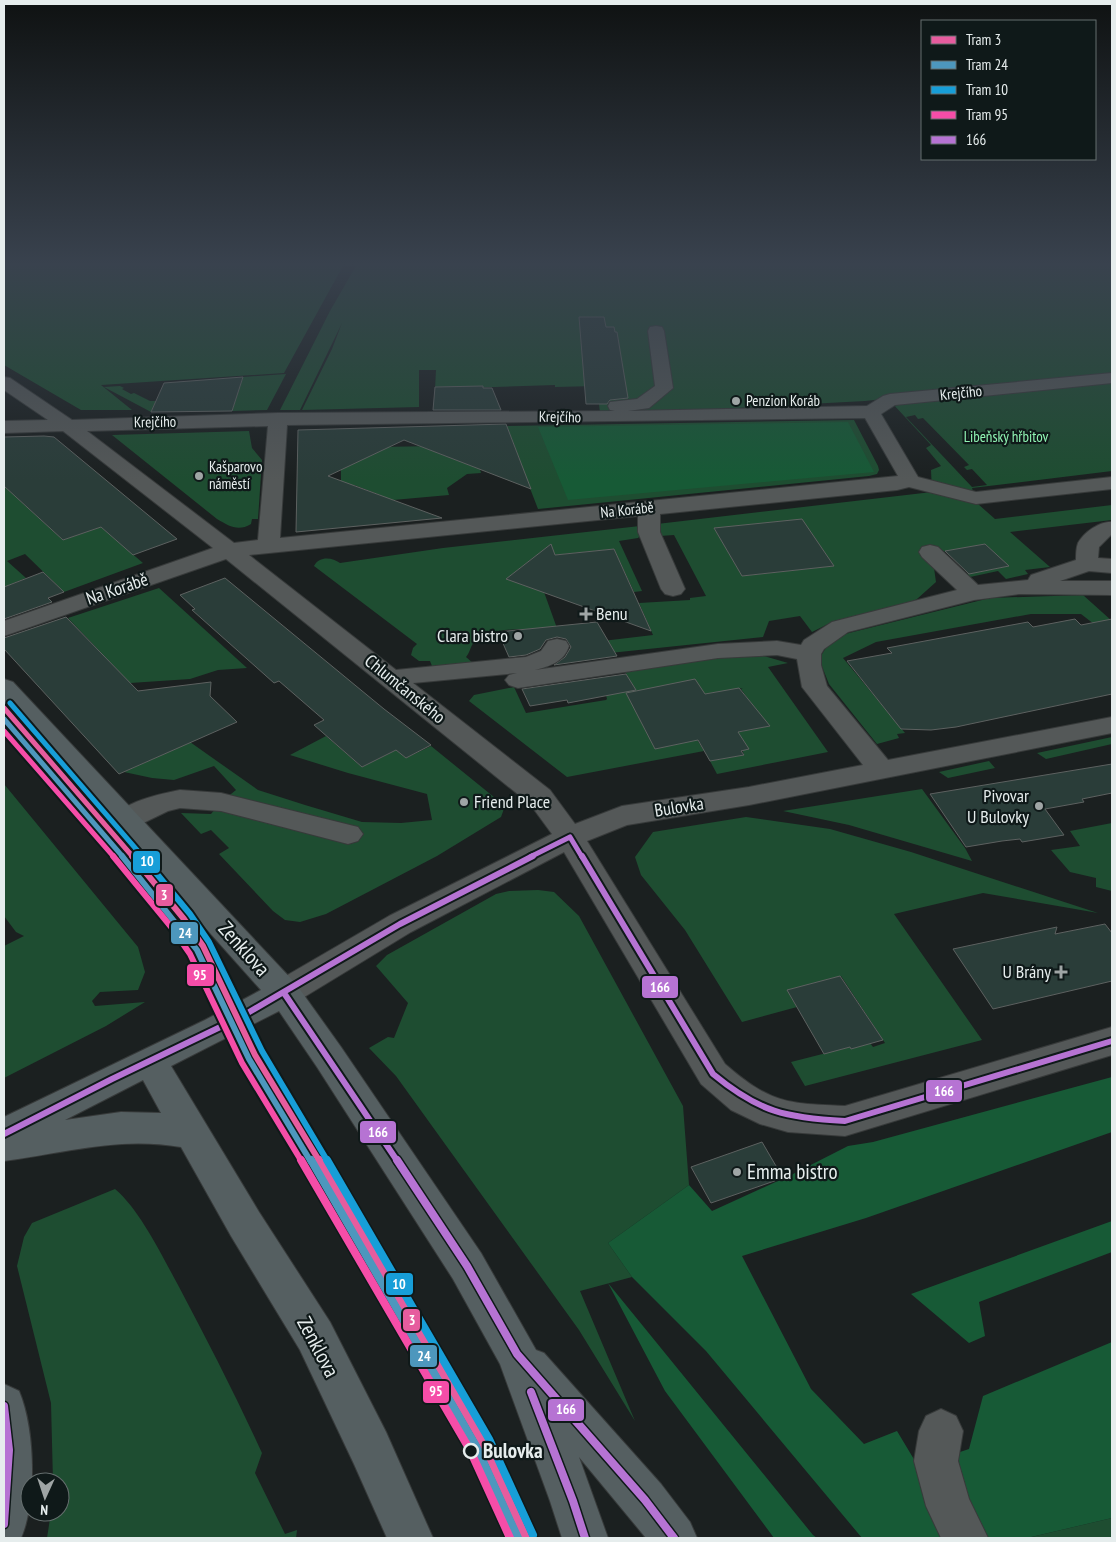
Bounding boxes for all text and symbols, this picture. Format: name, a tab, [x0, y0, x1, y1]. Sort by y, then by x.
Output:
legend	[921, 20, 1096, 160]
text: Tram 3	[966, 30, 1001, 49]
text: Tram 24	[966, 55, 1008, 74]
text: Tram 10	[966, 80, 1008, 99]
text: Tram 95	[966, 105, 1008, 124]
text: 166	[966, 130, 987, 149]
street label: Krejčího	[939, 381, 983, 404]
place label: Penzion Koráb	[746, 391, 820, 410]
marker: Penzion Koráb	[730, 395, 742, 407]
street label: Krejčího	[539, 407, 581, 426]
street label: Krejčího	[134, 412, 176, 431]
park label: Libeňský hřbitov	[964, 427, 1049, 446]
place label: Kašparovo náměstí	[209, 457, 262, 493]
marker: Kašparovo náměstí	[193, 470, 205, 482]
street label: Na Korábě	[599, 497, 654, 522]
street label: Na Korábě	[83, 567, 151, 610]
place label: Benu	[596, 602, 628, 625]
marker: Benu	[580, 608, 592, 620]
place label: Clara bistro	[437, 624, 508, 647]
marker: Clara bistro	[512, 630, 524, 642]
street label: Chlumčanského	[360, 649, 451, 728]
place label: Pivovar U Bulovky	[967, 784, 1029, 828]
place label: Friend Place	[474, 790, 550, 813]
street label: Bulovka	[653, 791, 705, 822]
marker: Friend Place	[458, 796, 470, 808]
marker: Pivovar U Bulovky	[1033, 800, 1045, 812]
line badge: 10	[132, 850, 161, 874]
text: 10	[140, 852, 154, 870]
line badge: 3	[155, 883, 174, 907]
text: 3	[161, 886, 167, 904]
street label: Zenklova	[213, 916, 276, 982]
line badge: 24	[170, 921, 199, 945]
text: 24	[178, 924, 192, 942]
place label: U Brány	[1003, 960, 1051, 983]
line badge: 95	[186, 963, 215, 987]
text: 95	[193, 966, 207, 984]
marker: U Brány	[1055, 966, 1067, 978]
line badge: 166	[641, 975, 679, 999]
text: 166	[650, 978, 670, 996]
line badge: 166	[925, 1079, 963, 1103]
text: 166	[934, 1082, 954, 1100]
line badge: 166	[359, 1120, 397, 1144]
text: 166	[368, 1123, 388, 1141]
place label: Emma bistro	[747, 1158, 838, 1185]
marker: Emma bistro	[731, 1166, 743, 1178]
line badge: 10	[385, 1272, 414, 1296]
text: 10	[392, 1275, 406, 1293]
line badge: 3	[402, 1308, 421, 1332]
text: 3	[409, 1311, 415, 1329]
street label: Zenklova	[291, 1312, 346, 1382]
line badge: 24	[409, 1344, 438, 1368]
text: 24	[417, 1347, 431, 1365]
line badge: 95	[422, 1380, 450, 1404]
text: 95	[429, 1382, 443, 1400]
line badge: 166	[547, 1398, 585, 1422]
text: 166	[556, 1400, 576, 1418]
place label: Bulovka	[483, 1437, 543, 1464]
marker: Bulovka	[463, 1443, 479, 1459]
north arrow	[20, 1472, 70, 1522]
text: N	[40, 1501, 49, 1519]

